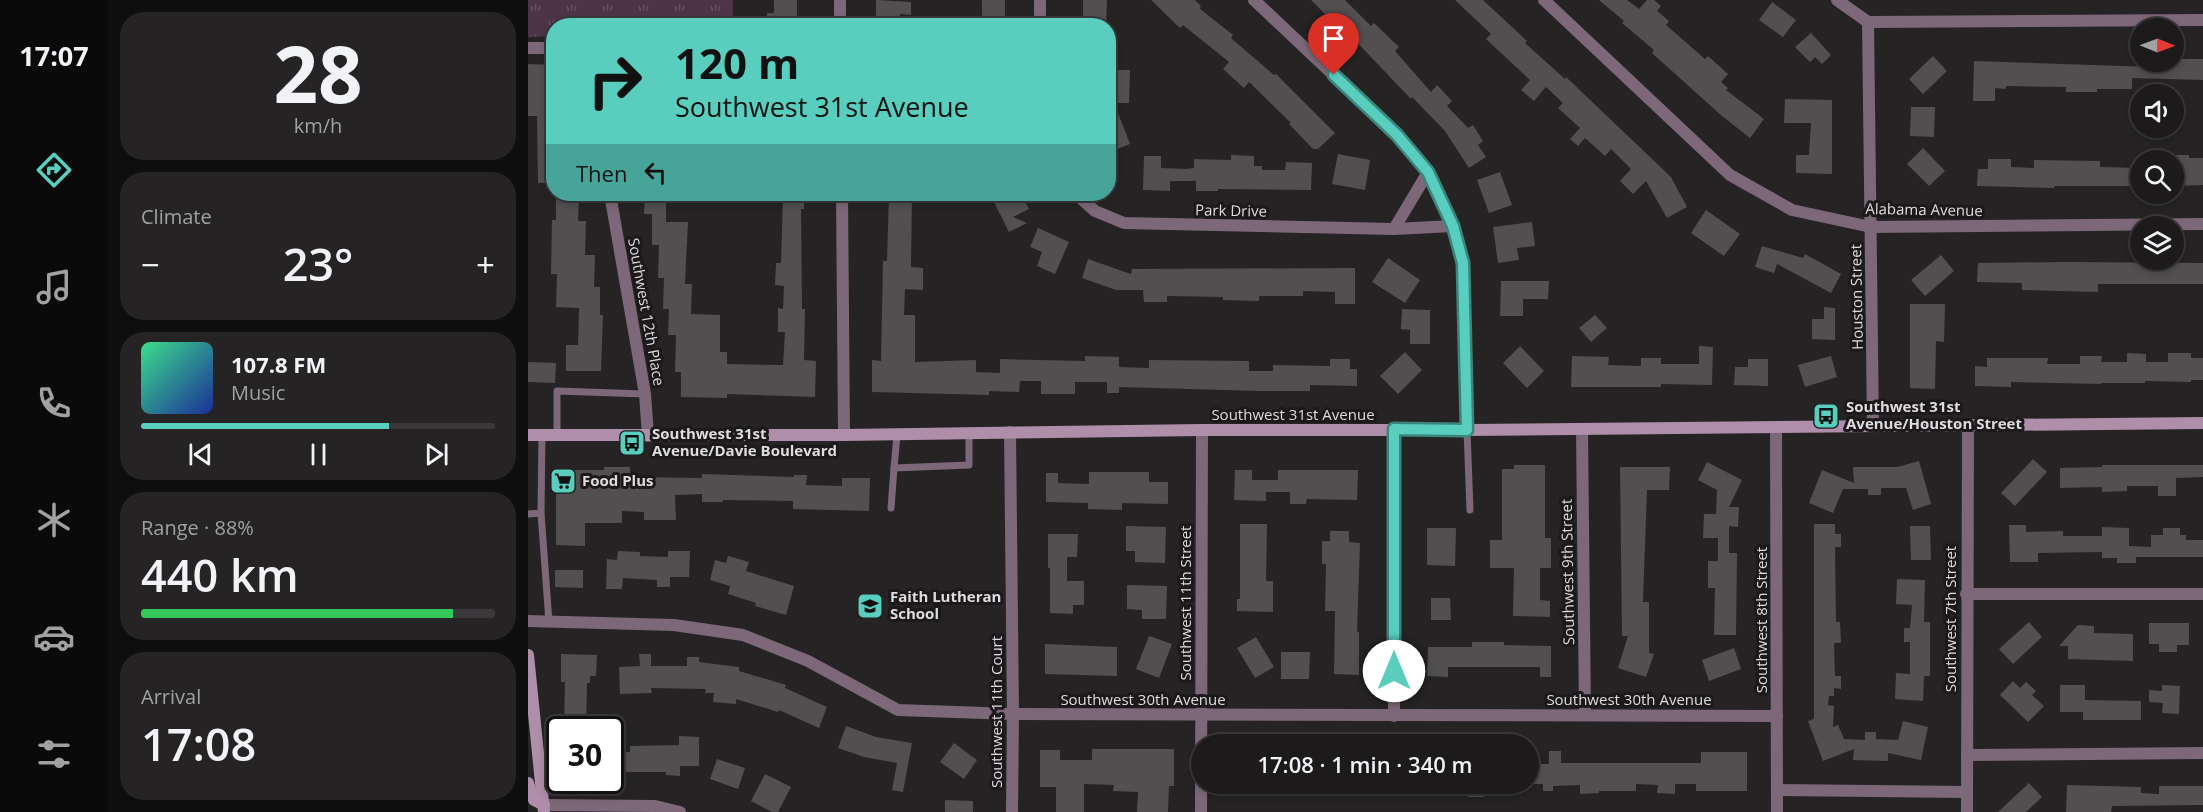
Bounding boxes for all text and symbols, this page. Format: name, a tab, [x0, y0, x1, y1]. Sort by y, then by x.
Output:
pin	[1308, 13, 1359, 75]
north arrow	[2130, 18, 2184, 72]
map controls	[2130, 18, 2184, 270]
text: 28	[273, 20, 363, 126]
icon: arrive	[1317, 22, 1350, 55]
text: 120 m	[675, 34, 799, 91]
text: 17:07	[19, 37, 89, 74]
icon: right	[576, 42, 654, 120]
button: sound	[2130, 84, 2184, 138]
text: Southwest 31st Avenue	[675, 88, 969, 125]
text: km/h	[294, 112, 342, 139]
icon: directions	[33, 149, 75, 191]
button: search	[2130, 150, 2184, 204]
icon: left	[639, 156, 672, 189]
text: Then	[576, 158, 627, 188]
street label: Alabama Avenue	[1865, 198, 1983, 220]
street label: Park Drive	[1195, 199, 1267, 221]
text: Climate	[141, 203, 212, 230]
button: layers	[2130, 216, 2184, 270]
text: 23°	[283, 233, 353, 294]
street label: Southwest 12th Place	[624, 236, 670, 387]
text: −	[141, 242, 160, 287]
text: +	[476, 242, 495, 287]
street label: Houston Street	[1845, 244, 1867, 350]
icon: music	[33, 266, 75, 308]
text: 107.8 FM	[231, 349, 326, 379]
text: Music	[231, 379, 285, 406]
icon: phone	[33, 382, 75, 424]
place label: Southwest 31st Avenue/Houston Street	[1846, 396, 2022, 433]
bus stop icon: Southwest 31st Avenue/Houston Street	[1811, 401, 1841, 431]
street label: Southwest 31st Avenue	[1211, 404, 1375, 424]
place label: Southwest 31st Avenue/Davie Boulevard	[652, 423, 837, 460]
bus stop icon: Southwest 31st Avenue/Davie Boulevard	[617, 428, 647, 458]
icon: previous	[184, 438, 217, 471]
icon: pause	[302, 438, 335, 471]
icon: next	[420, 438, 453, 471]
supermarket icon: Food Plus	[548, 466, 578, 496]
place label: Food Plus	[582, 470, 654, 490]
icon: climate	[33, 499, 75, 541]
street label: Southwest 9th Street	[1556, 499, 1578, 645]
text: Range · 88%	[141, 514, 254, 541]
street label: Southwest 11th Street	[1175, 526, 1195, 680]
text: 440 km	[141, 544, 299, 605]
street label: Southwest 7th Street	[1940, 546, 1960, 692]
street label: Southwest 8th Street	[1751, 547, 1771, 693]
place label: Faith Lutheran School	[890, 586, 1001, 623]
school or university icon: Faith Lutheran School	[855, 591, 885, 621]
icon: car	[33, 616, 75, 658]
street label: Southwest 11th Court	[986, 636, 1006, 788]
position arrow	[1362, 639, 1426, 703]
text: Arrival	[141, 683, 201, 710]
street label: Southwest 30th Avenue	[1060, 689, 1226, 709]
street label: Southwest 30th Avenue	[1546, 689, 1712, 709]
text: 17:08	[141, 713, 256, 774]
speed limit sign: 30	[546, 716, 624, 794]
icon: filters	[33, 733, 75, 775]
text: 17:08 · 1 min · 340 m	[1257, 749, 1473, 779]

